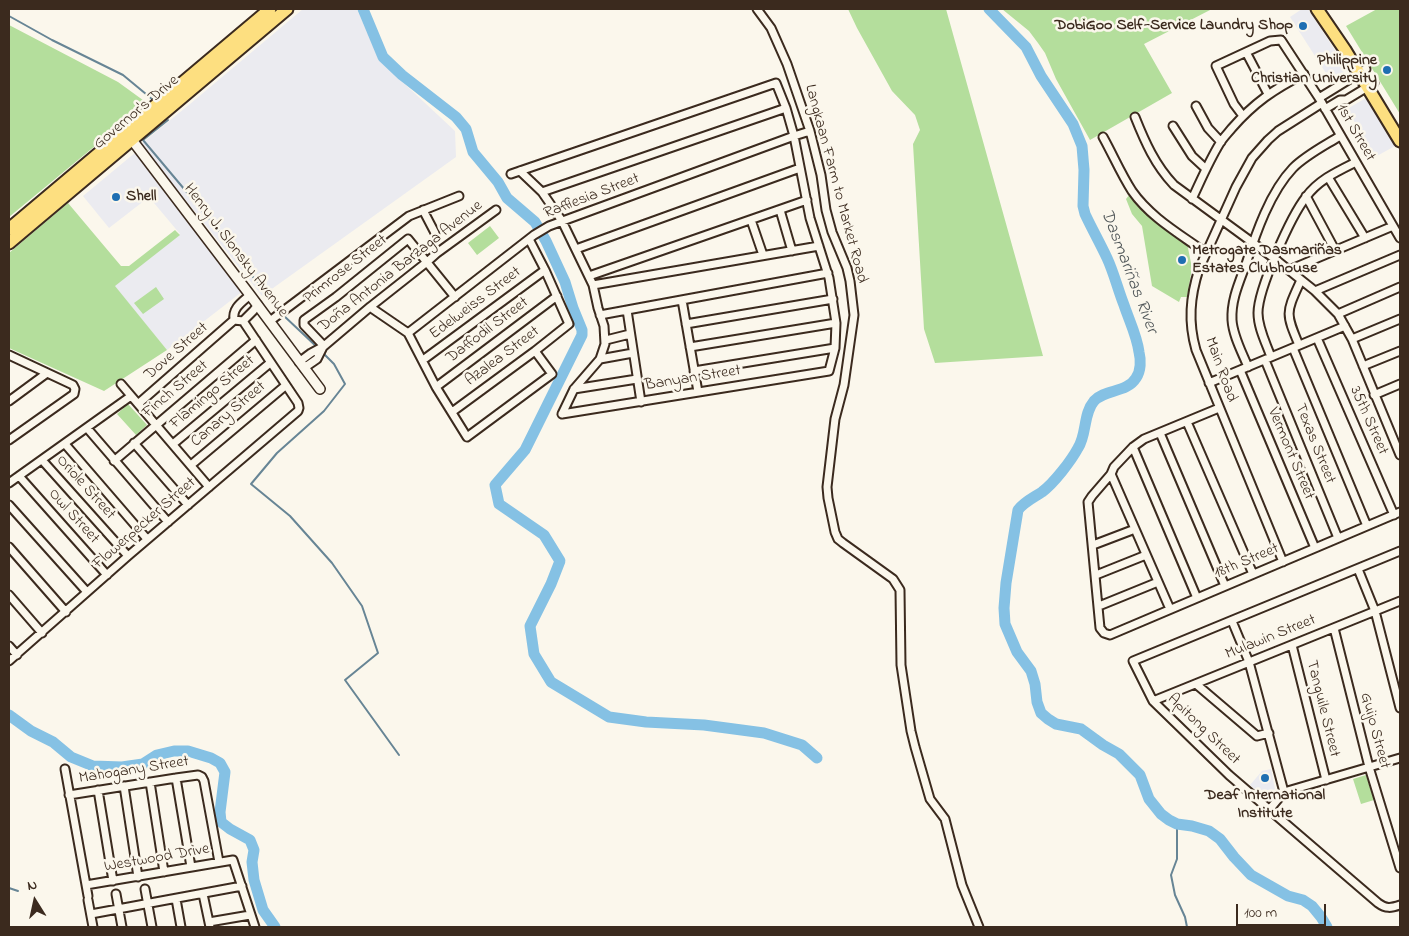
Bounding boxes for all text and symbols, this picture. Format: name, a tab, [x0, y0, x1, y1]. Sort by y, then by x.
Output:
place label: DobiGoo Self-Service Laundry Shop	[1055, 16, 1293, 36]
marker: DobiGoo Self-Service Laundry Shop	[1297, 20, 1309, 32]
place label: Philippine Christian University	[1251, 51, 1377, 89]
marker: Philippine Christian University	[1381, 64, 1393, 76]
street label: Governor's Drive	[90, 72, 184, 154]
street label: Langkaan Farm to Market Road	[799, 83, 871, 285]
street label: 1st Street	[1331, 101, 1379, 165]
street label: Rafflesia Street	[542, 170, 642, 224]
street label: Henry J. Slonsky Avenue	[178, 180, 292, 322]
place label: Shell	[126, 187, 156, 207]
marker: Shell	[110, 191, 122, 203]
street label: Doña Antonia Barzaga Avenue	[315, 197, 487, 337]
water label: Dasmariñas River	[1094, 207, 1162, 337]
street label: Primrose Street	[300, 231, 392, 309]
place label: Metrogate Dasmariñas Estates Clubhouse	[1192, 241, 1342, 279]
marker: Metrogate Dasmariñas Estates Clubhouse	[1176, 254, 1188, 266]
street label: Edelweiss Street	[426, 263, 526, 345]
street label: Daffodil Street	[443, 294, 533, 368]
street label: Dove Street	[141, 319, 213, 385]
street label: Azalea Street	[462, 323, 544, 391]
street label: Main Road	[1199, 335, 1241, 405]
street label: Flamingo Street	[167, 352, 259, 434]
street label: Finch Street	[139, 357, 213, 423]
street label: Banyan Street	[644, 362, 742, 396]
street label: Canary Street	[188, 378, 270, 452]
street label: 35th Street	[1344, 384, 1392, 458]
street label: Texas Street	[1289, 401, 1339, 487]
street label: Vermont Street	[1262, 405, 1318, 503]
street label: Oriole Street	[51, 452, 119, 524]
street label: Flowerpecker Street	[89, 474, 201, 574]
street label: Owl Street	[43, 485, 103, 549]
street label: 18th Street	[1212, 540, 1282, 584]
street label: Mulawin Street	[1223, 611, 1319, 665]
street label: Tanguile Street	[1301, 659, 1343, 759]
street label: Apitong Street	[1162, 690, 1244, 770]
street label: Guijo Street	[1355, 691, 1393, 771]
street label: Mahogany Street	[78, 753, 190, 789]
marker: Deaf International Institute	[1259, 772, 1271, 784]
place label: Deaf International Institute	[1205, 786, 1325, 824]
street label: Westwood Drive	[103, 840, 211, 878]
text: N	[26, 875, 39, 897]
north arrow	[10, 876, 60, 926]
scale bar	[1239, 894, 1329, 926]
text: 100 m	[1244, 902, 1277, 924]

